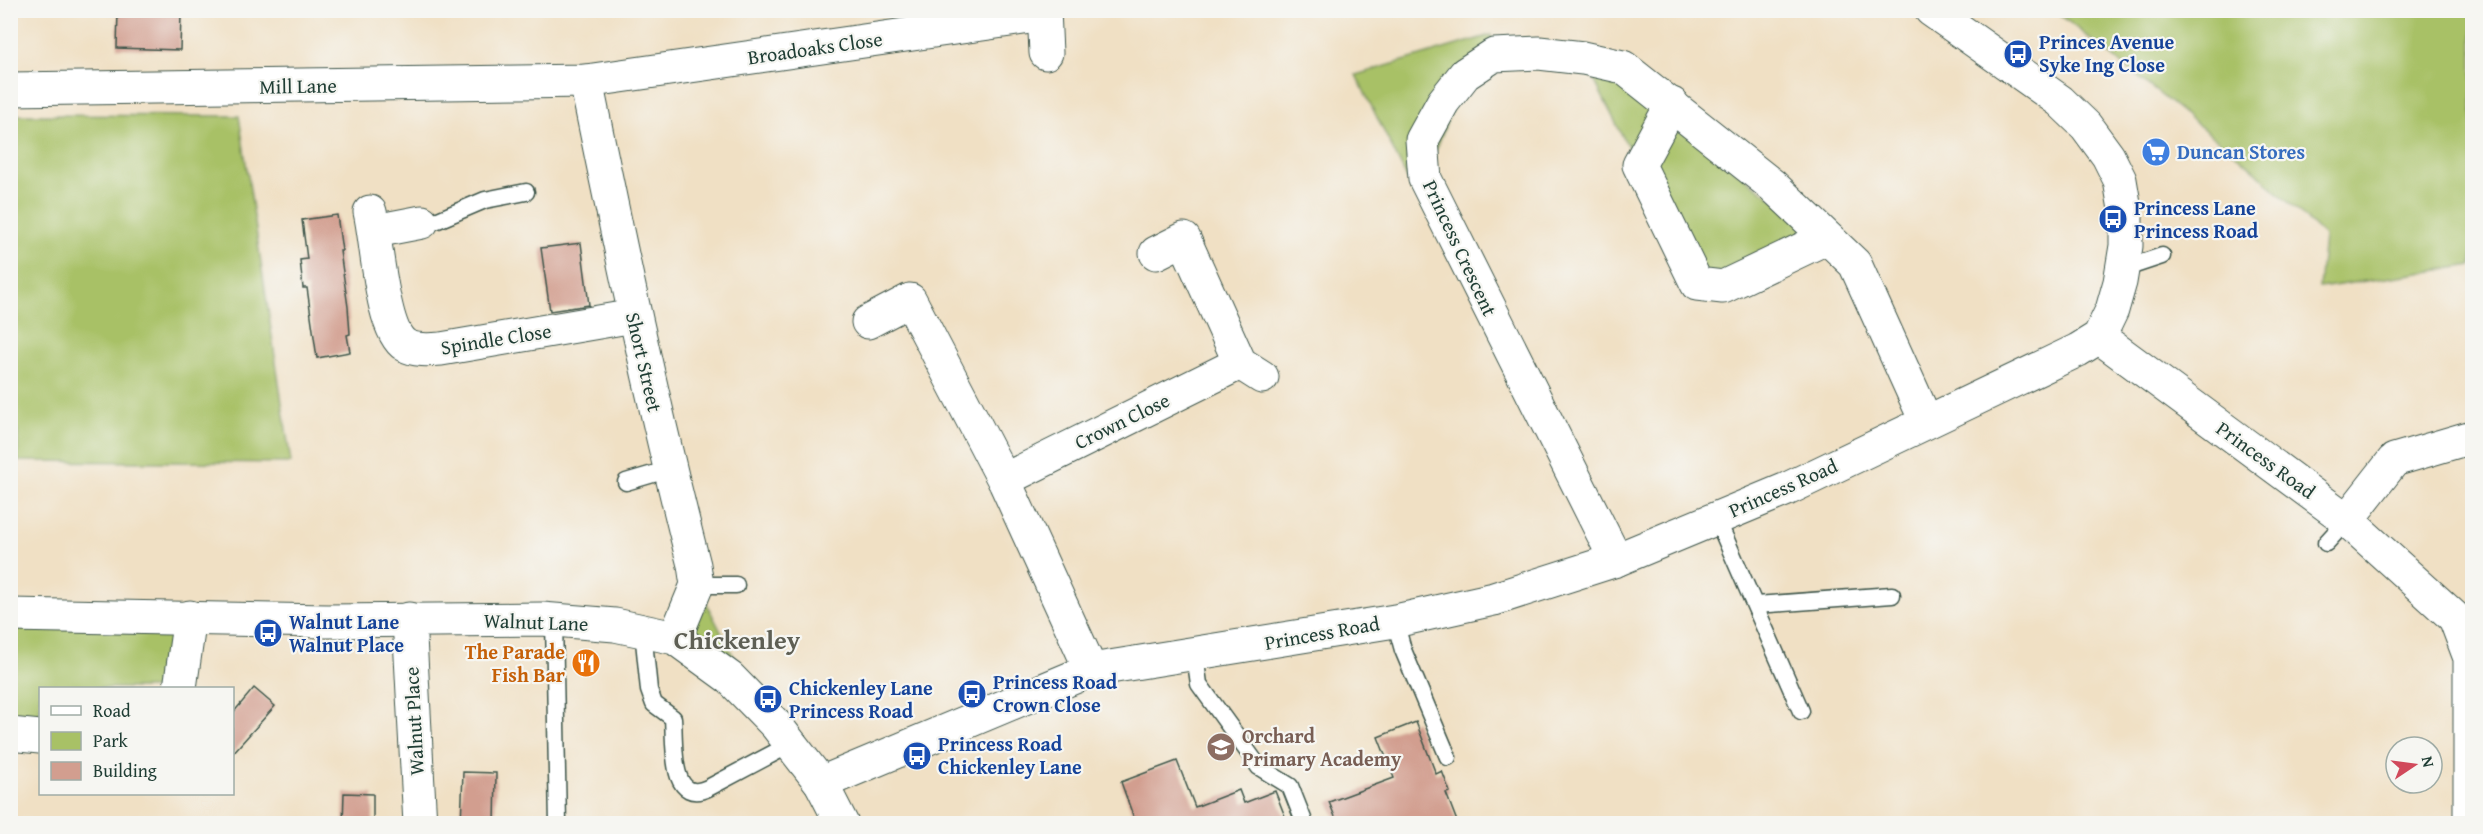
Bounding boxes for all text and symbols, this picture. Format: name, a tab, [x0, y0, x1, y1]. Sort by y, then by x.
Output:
street label: Broadoaks Close	[746, 24, 884, 71]
place label: Princes Avenue Syke Ing Close	[2039, 27, 2175, 79]
bus stop icon: Princes Avenue Syke Ing Close	[2002, 38, 2034, 70]
street label: Mill Lane	[259, 70, 337, 101]
supermarket icon: Duncan Stores	[2140, 136, 2172, 168]
place label: Duncan Stores	[2177, 137, 2305, 166]
street label: Princess Crescent	[1416, 175, 1505, 321]
place label: Princess Lane Princess Road	[2134, 193, 2259, 245]
bus stop icon: Princess Lane Princess Road	[2097, 203, 2129, 235]
street label: Short Street	[619, 309, 670, 415]
street label: Spindle Close	[439, 315, 553, 362]
street label: Crown Close	[1069, 385, 1174, 456]
street label: Princess Road	[2211, 414, 2322, 506]
street label: Princess Road	[1724, 451, 1842, 524]
street label: Walnut Lane	[483, 605, 589, 638]
place label: Walnut Lane Walnut Place	[289, 607, 404, 659]
street label: Princess Road	[1262, 608, 1382, 657]
bus stop icon: Walnut Lane Walnut Place	[252, 617, 284, 649]
district label: Chickenley	[674, 620, 801, 659]
place label: The Parade Fish Bar	[465, 637, 565, 689]
restaurant icon: The Parade Fish Bar	[570, 647, 602, 679]
street label: Walnut Place	[396, 666, 431, 776]
place label: Princess Road Crown Close	[993, 667, 1118, 719]
place label: Chickenley Lane Princess Road	[789, 673, 933, 725]
bus stop icon: Princess Road Crown Close	[956, 678, 988, 710]
bus stop icon: Chickenley Lane Princess Road	[752, 683, 784, 715]
legend	[39, 687, 234, 795]
text: Road	[93, 697, 131, 724]
place label: Orchard Primary Academy	[1242, 721, 1402, 773]
text: Park	[93, 727, 129, 754]
place label: Princess Road Chickenley Lane	[938, 729, 1082, 781]
school or university icon: Orchard Primary Academy	[1205, 731, 1237, 763]
north arrow	[2384, 735, 2444, 795]
bus stop icon: Princess Road Chickenley Lane	[901, 740, 933, 772]
text: N	[2416, 754, 2442, 770]
text: Building	[93, 757, 157, 784]

